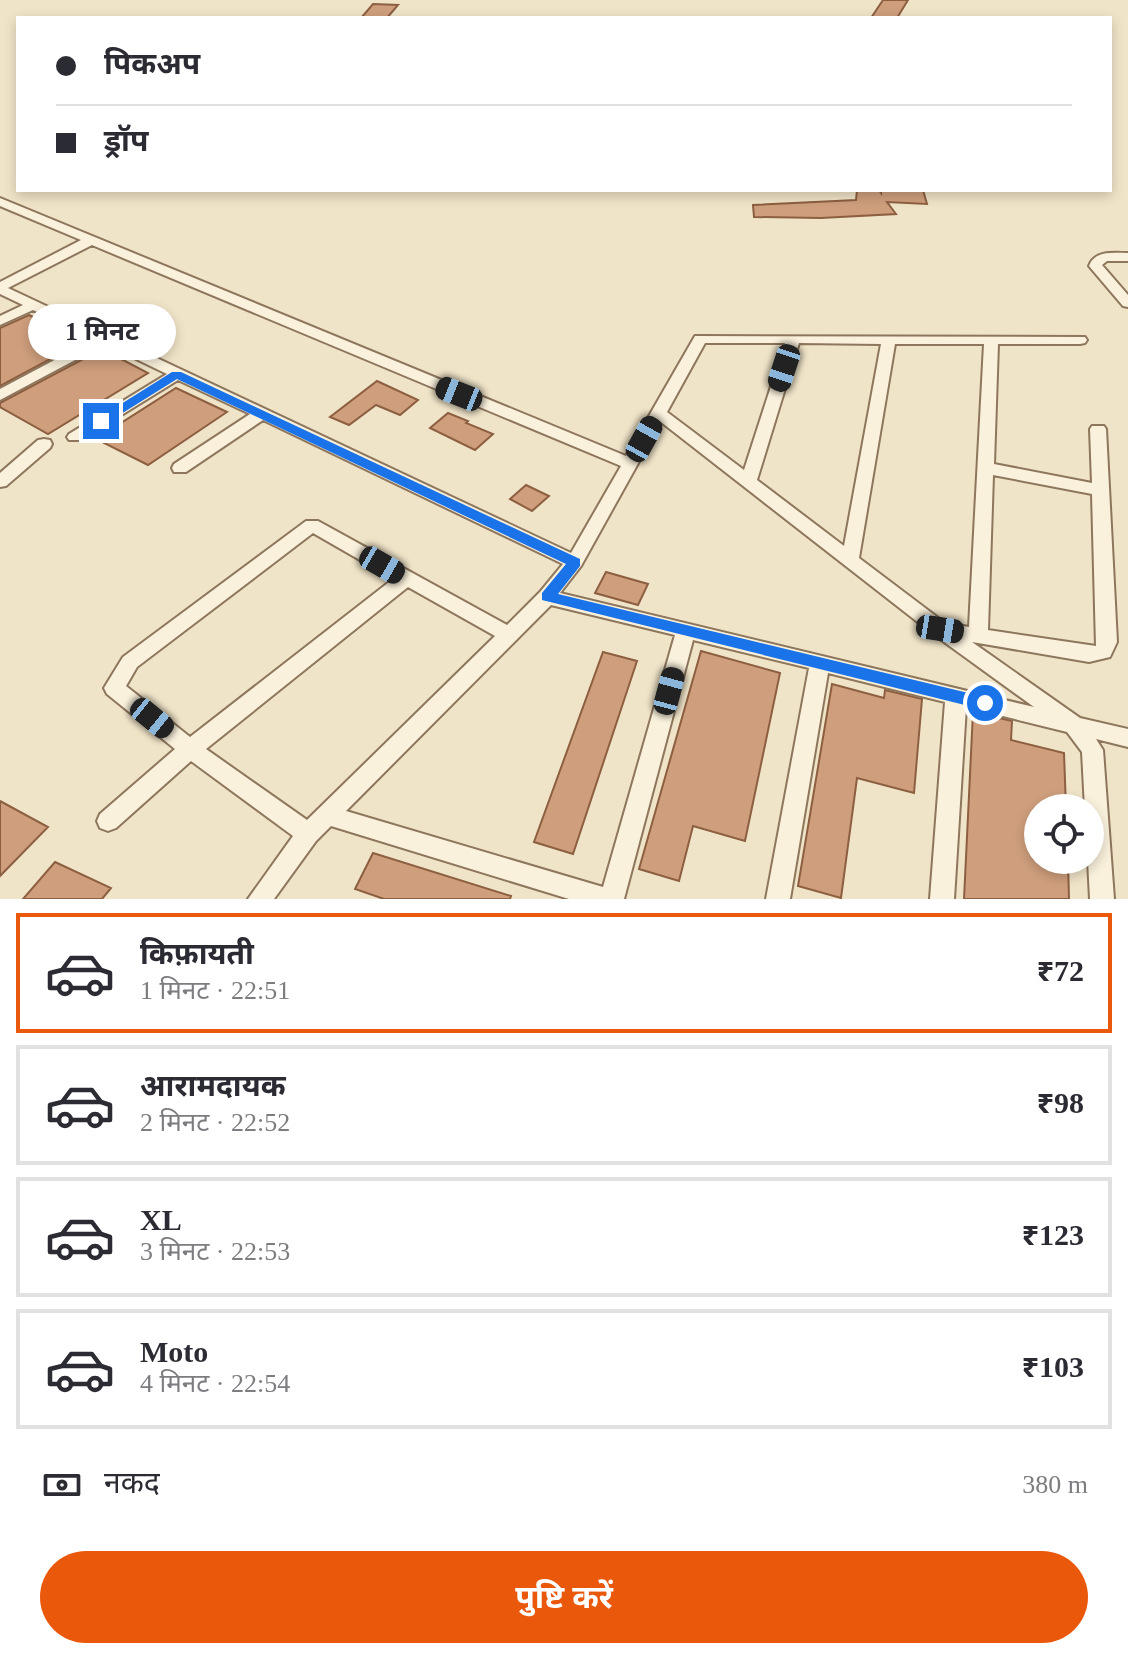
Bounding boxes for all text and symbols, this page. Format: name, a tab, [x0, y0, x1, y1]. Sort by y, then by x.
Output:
text: पिकअप	[104, 47, 200, 80]
text: ड्रॉप	[104, 124, 148, 157]
callout: 1 मिनट	[27, 305, 175, 361]
text: 1 मिनट	[65, 317, 139, 346]
car	[765, 341, 803, 395]
car	[432, 374, 486, 414]
route end	[83, 403, 119, 439]
car	[622, 412, 666, 466]
car	[355, 543, 409, 587]
car	[914, 613, 966, 645]
car	[651, 665, 687, 717]
route start	[967, 685, 1003, 721]
car	[126, 694, 178, 742]
map controls	[1024, 794, 1104, 874]
button: locate	[1024, 794, 1104, 874]
icon: car	[44, 937, 116, 1009]
text: किफ़ायती	[140, 937, 254, 970]
text: ₹72	[1037, 954, 1084, 987]
text: 1 मिनट · 22:51	[140, 976, 290, 1005]
icon: car	[44, 1069, 116, 1141]
text: आरामदायक	[140, 1069, 286, 1102]
text: ₹98	[1037, 1086, 1084, 1119]
text: 2 मिनट · 22:52	[140, 1108, 290, 1137]
icon: car	[44, 1201, 116, 1273]
text: XL	[140, 1203, 182, 1236]
text: ₹123	[1022, 1218, 1084, 1251]
text: 3 मिनट · 22:53	[140, 1237, 290, 1266]
icon: car	[44, 1333, 116, 1405]
text: Moto	[140, 1335, 208, 1368]
text: ₹103	[1022, 1350, 1084, 1383]
text: 4 मिनट · 22:54	[140, 1369, 290, 1398]
icon: cash	[40, 1463, 84, 1507]
text: नकद	[104, 1466, 160, 1499]
text: 380 m	[1022, 1470, 1088, 1499]
button: पुष्टि करें	[40, 1551, 1088, 1643]

